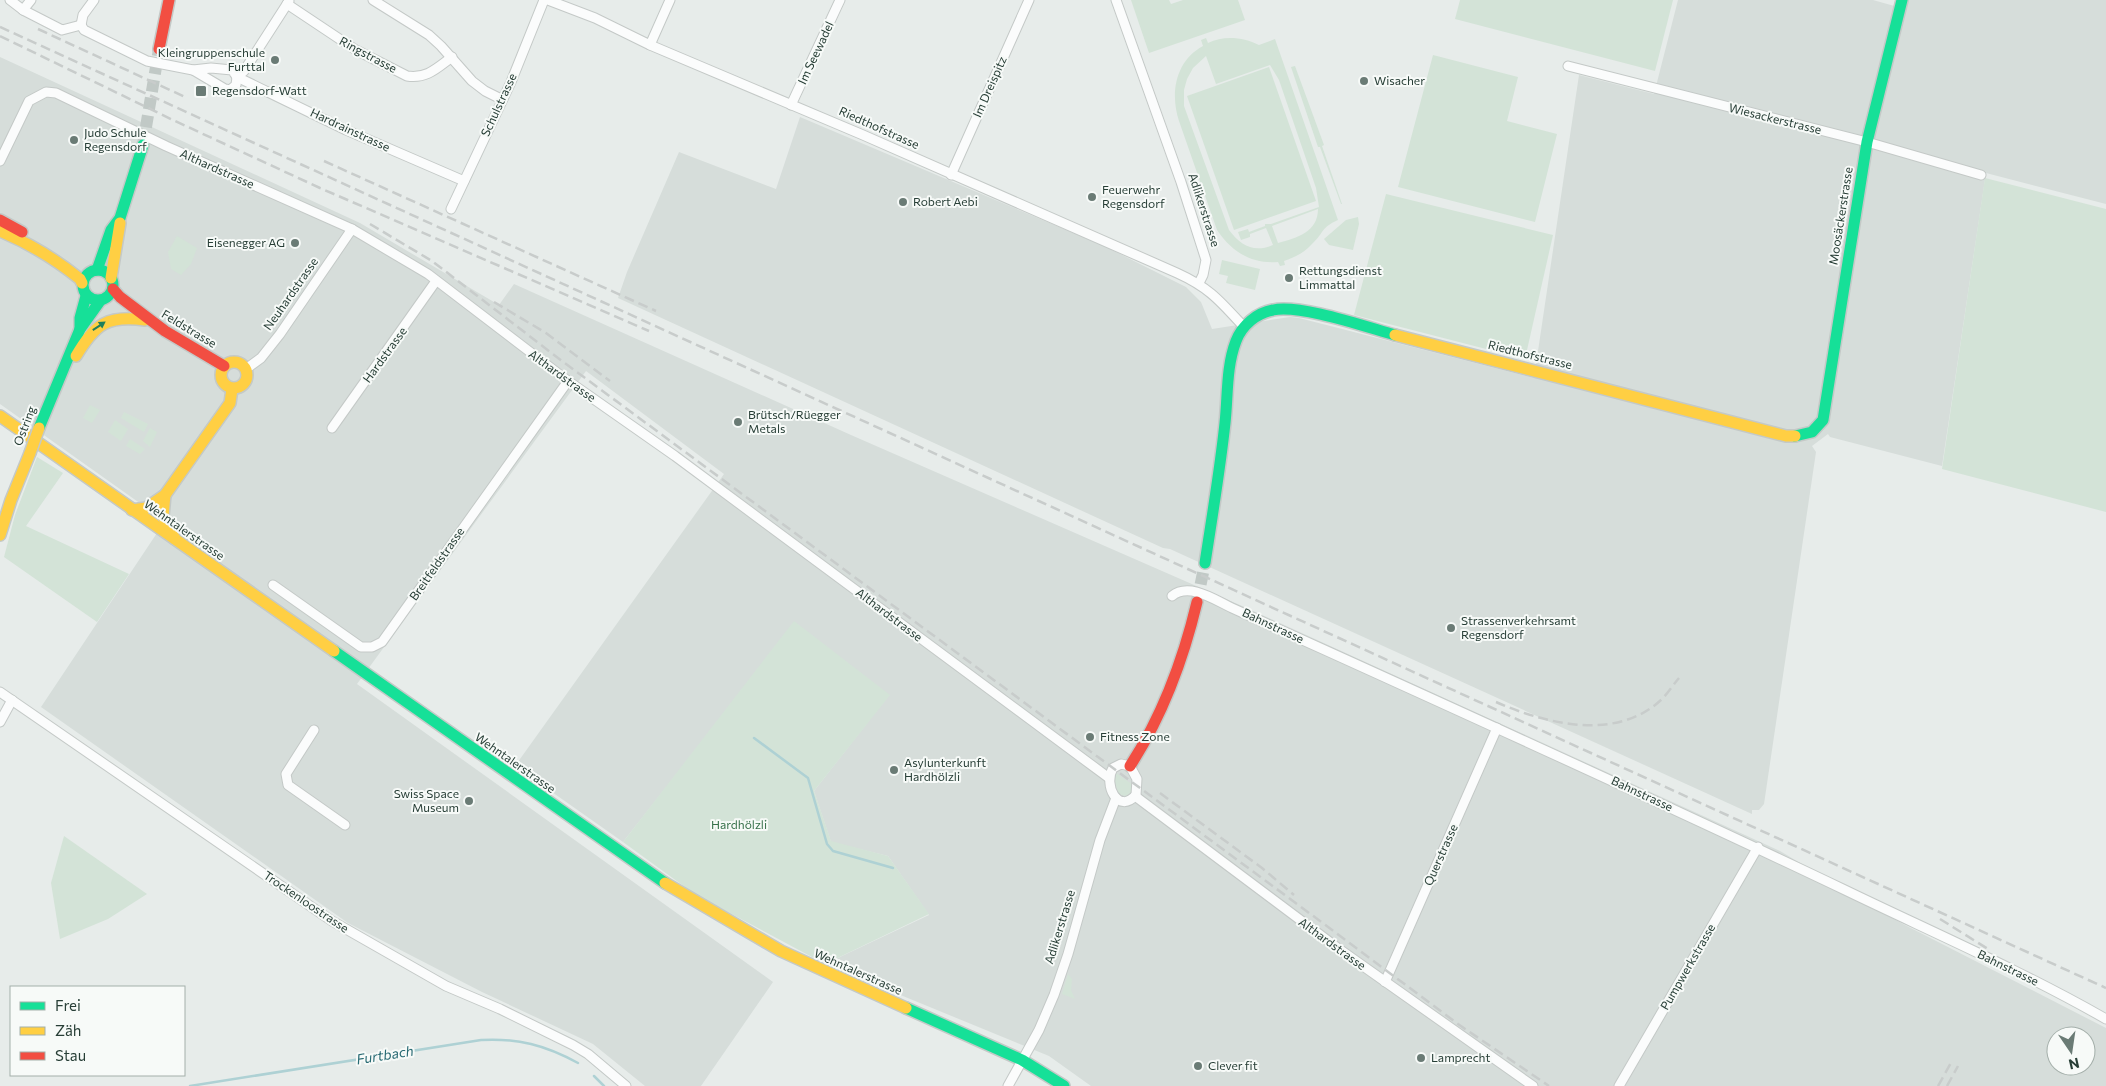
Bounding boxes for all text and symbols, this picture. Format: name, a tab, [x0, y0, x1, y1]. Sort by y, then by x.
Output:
street label: Im Seewadel	[794, 19, 836, 86]
street label: Ringstrasse	[337, 33, 400, 75]
place label: Kleingruppenschule Furttal	[158, 45, 265, 73]
marker: Kleingruppenschule Furttal	[269, 54, 281, 66]
street label: Im Dreispitz	[969, 54, 1009, 119]
street label: Schulstrasse	[477, 71, 519, 138]
place label: Wisacher	[1374, 73, 1425, 87]
marker: Wisacher	[1358, 75, 1370, 87]
place label: Regensdorf-Watt	[212, 83, 307, 97]
marker: Regensdorf-Watt	[194, 84, 208, 98]
street label: Wiesackerstrasse	[1727, 100, 1823, 136]
street label: Riedthofstrasse	[837, 103, 922, 151]
street label: Hardrainstrasse	[308, 105, 392, 154]
place label: Judo Schule Regensdorf	[84, 125, 147, 153]
marker: Judo Schule Regensdorf	[68, 134, 80, 146]
street label: Althardstrasse	[178, 146, 257, 191]
street label: Moosäckerstrasse	[1825, 166, 1855, 266]
street label: Adlikerstrasse	[1186, 171, 1223, 248]
place label: Feuerwehr Regensdorf	[1102, 182, 1165, 210]
marker: Feuerwehr Regensdorf	[1086, 191, 1098, 203]
place label: Robert Aebi	[913, 194, 978, 208]
marker: Robert Aebi	[897, 196, 909, 208]
place label: Eisenegger AG	[207, 235, 285, 249]
marker: Eisenegger AG	[289, 237, 301, 249]
street label: Neuhardstrasse	[260, 254, 320, 332]
place label: Rettungsdienst Limmattal	[1299, 263, 1382, 291]
marker: Rettungsdienst Limmattal	[1283, 272, 1295, 284]
street label: Feldstrasse	[160, 306, 219, 350]
one-way arrow	[92, 321, 106, 330]
street label: Hardstrasse	[359, 324, 409, 385]
street label: Riedthofstrasse	[1487, 337, 1574, 371]
street label: Althardstrasse	[526, 346, 599, 404]
street label: Ostring	[10, 403, 38, 447]
place label: Brütsch/Rüegger Metals	[748, 407, 841, 435]
marker: Brütsch/Rüegger Metals	[732, 416, 744, 428]
street label: Wehntalerstrasse	[142, 496, 228, 562]
street label: Breitfeldstrasse	[406, 524, 467, 603]
street label: Althardstrasse	[854, 585, 926, 644]
street label: Bahnstrasse	[1240, 605, 1306, 645]
place label: Strassenverkehrsamt Regensdorf	[1461, 613, 1576, 641]
marker: Strassenverkehrsamt Regensdorf	[1445, 622, 1457, 634]
street label: Wehntalerstrasse	[473, 729, 559, 795]
place label: Fitness Zone	[1100, 729, 1170, 743]
marker: Fitness Zone	[1084, 731, 1096, 743]
place label: Asylunterkunft Hardhölzli	[904, 755, 986, 783]
marker: Asylunterkunft Hardhölzli	[888, 764, 900, 776]
street label: Bahnstrasse	[1609, 773, 1675, 813]
place label: Swiss Space Museum	[394, 786, 459, 814]
marker: Swiss Space Museum	[463, 795, 475, 807]
park label: Hardhölzli	[711, 817, 767, 831]
street label: Querstrasse	[1420, 822, 1460, 888]
street label: Trockenloostrasse	[261, 868, 352, 935]
street label: Adlikerstrasse	[1041, 888, 1077, 965]
street label: Althardstrasse	[1296, 914, 1369, 972]
street label: Pumpwerkstrasse	[1657, 921, 1717, 1012]
street label: Wehntalerstrasse	[812, 945, 905, 997]
street label: Bahnstrasse	[1976, 946, 2041, 988]
legend	[10, 986, 185, 1076]
text: Frei	[55, 996, 81, 1014]
text: Zäh	[55, 1021, 81, 1039]
north arrow	[2046, 1026, 2096, 1076]
water label: Furtbach	[355, 1042, 415, 1067]
text: Stau	[55, 1046, 86, 1064]
place label: Lamprecht	[1431, 1050, 1490, 1064]
marker: Lamprecht	[1415, 1052, 1427, 1064]
text: N	[2067, 1055, 2081, 1074]
place label: Clever fit	[1208, 1058, 1258, 1072]
marker: Clever fit	[1192, 1060, 1204, 1072]

